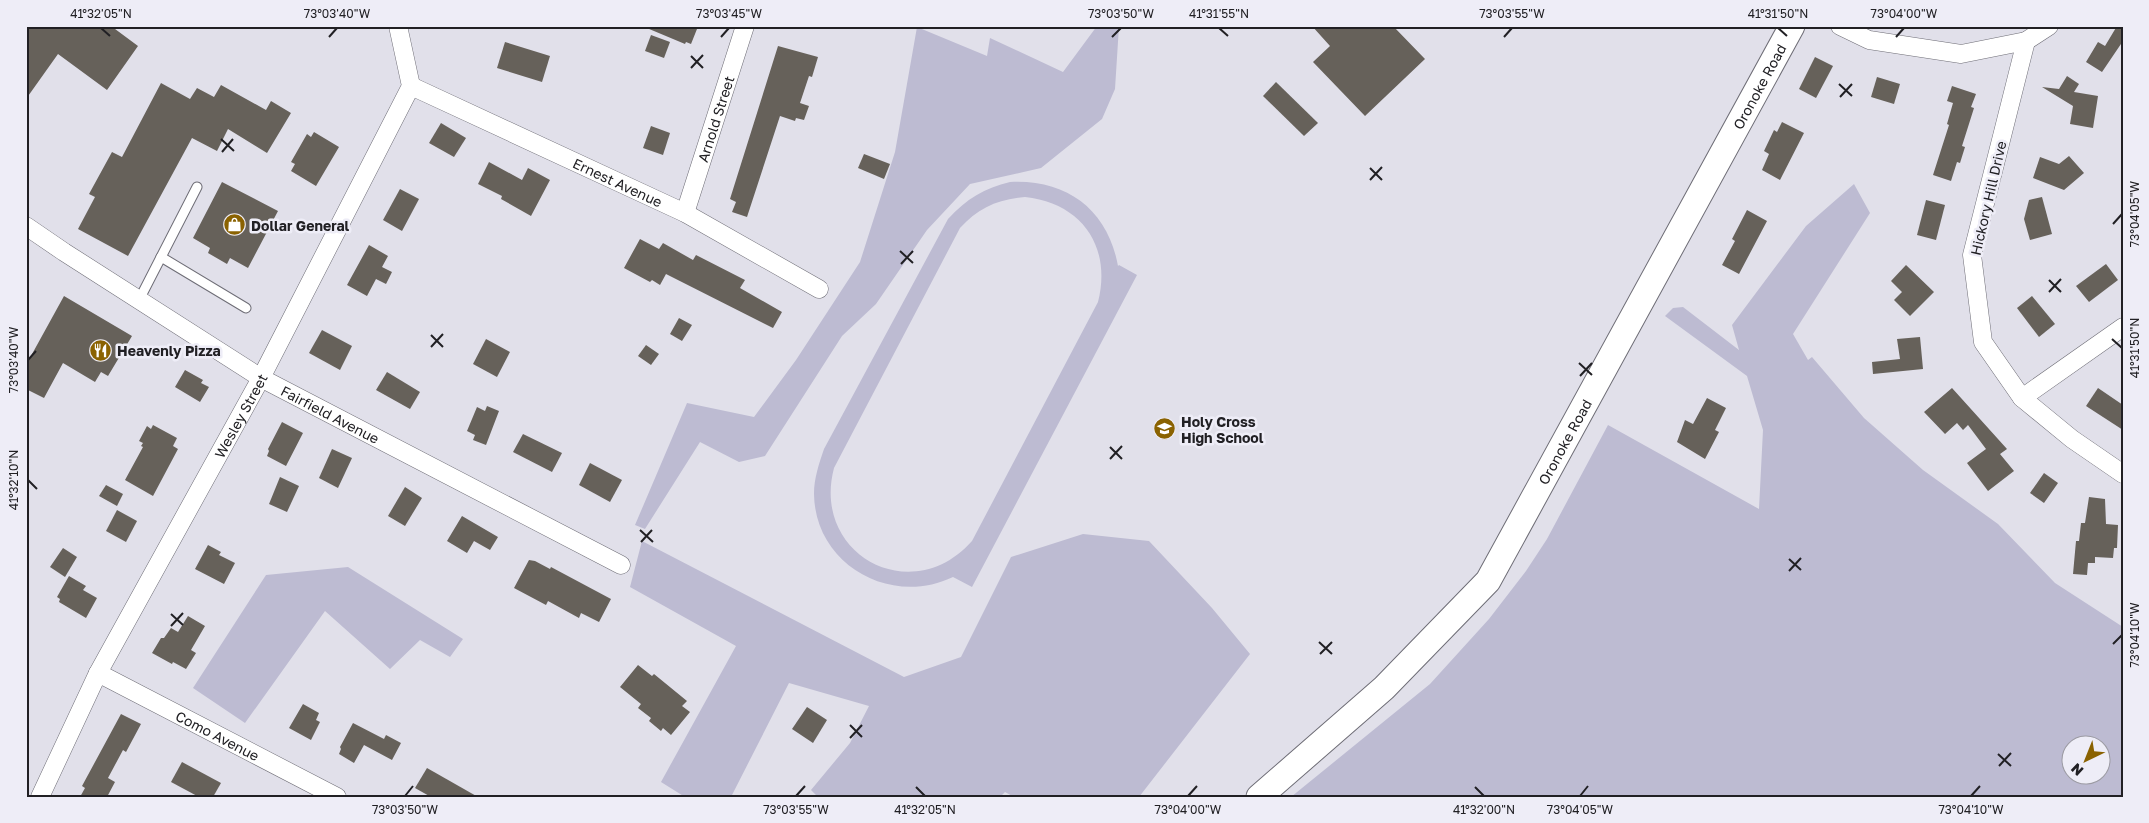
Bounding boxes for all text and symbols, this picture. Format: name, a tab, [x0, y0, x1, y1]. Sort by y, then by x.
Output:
text: 41°32'05"N	[70, 6, 132, 21]
text: 73°03'40"W	[304, 6, 371, 21]
text: 73°03'45"W	[696, 6, 762, 21]
text: 73°03'50"W	[1088, 6, 1154, 21]
text: 41°31'55"N	[1189, 6, 1249, 21]
text: 73°03'55"W	[1479, 6, 1545, 21]
text: 41°31'50"N	[1748, 6, 1808, 21]
text: 73°04'00"W	[1871, 6, 1938, 21]
street label: Oronoke Road	[1729, 41, 1789, 132]
street label: Arnold Street	[693, 73, 737, 164]
street label: Hickory Hill Drive	[1967, 139, 2009, 257]
street label: Ernest Avenue	[570, 154, 665, 210]
text: 73°04'05"W	[2127, 180, 2142, 247]
shop icon: Dollar General	[223, 213, 247, 237]
place label: Dollar General	[251, 217, 350, 234]
text: 41°31'50"N	[2127, 318, 2142, 378]
text: 73°03'40"W	[6, 326, 21, 393]
restaurant icon: Heavenly Pizza	[89, 338, 113, 362]
place label: Heavenly Pizza	[117, 342, 221, 359]
street label: Wesley Street	[210, 371, 270, 461]
street label: Fairfield Avenue	[278, 381, 382, 447]
street label: Oronoke Road	[1534, 396, 1595, 487]
place label: Holy Cross High School	[1181, 413, 1264, 446]
school or university icon: Holy Cross High School	[1153, 417, 1177, 441]
text: 41°32'10"N	[6, 450, 21, 510]
text: 73°04'10"W	[2127, 602, 2142, 668]
street label: Como Avenue	[173, 707, 262, 764]
north arrow	[2062, 736, 2112, 786]
text: N	[2067, 760, 2086, 780]
text: 73°03'50"W	[372, 802, 438, 817]
text: 73°03'55"W	[763, 802, 829, 817]
text: 41°32'05"N	[894, 802, 956, 817]
text: 73°04'00"W	[1155, 802, 1222, 817]
text: 41°32'00"N	[1453, 802, 1515, 817]
text: 73°04'05"W	[1547, 802, 1614, 817]
text: 73°04'10"W	[1938, 802, 2004, 817]

